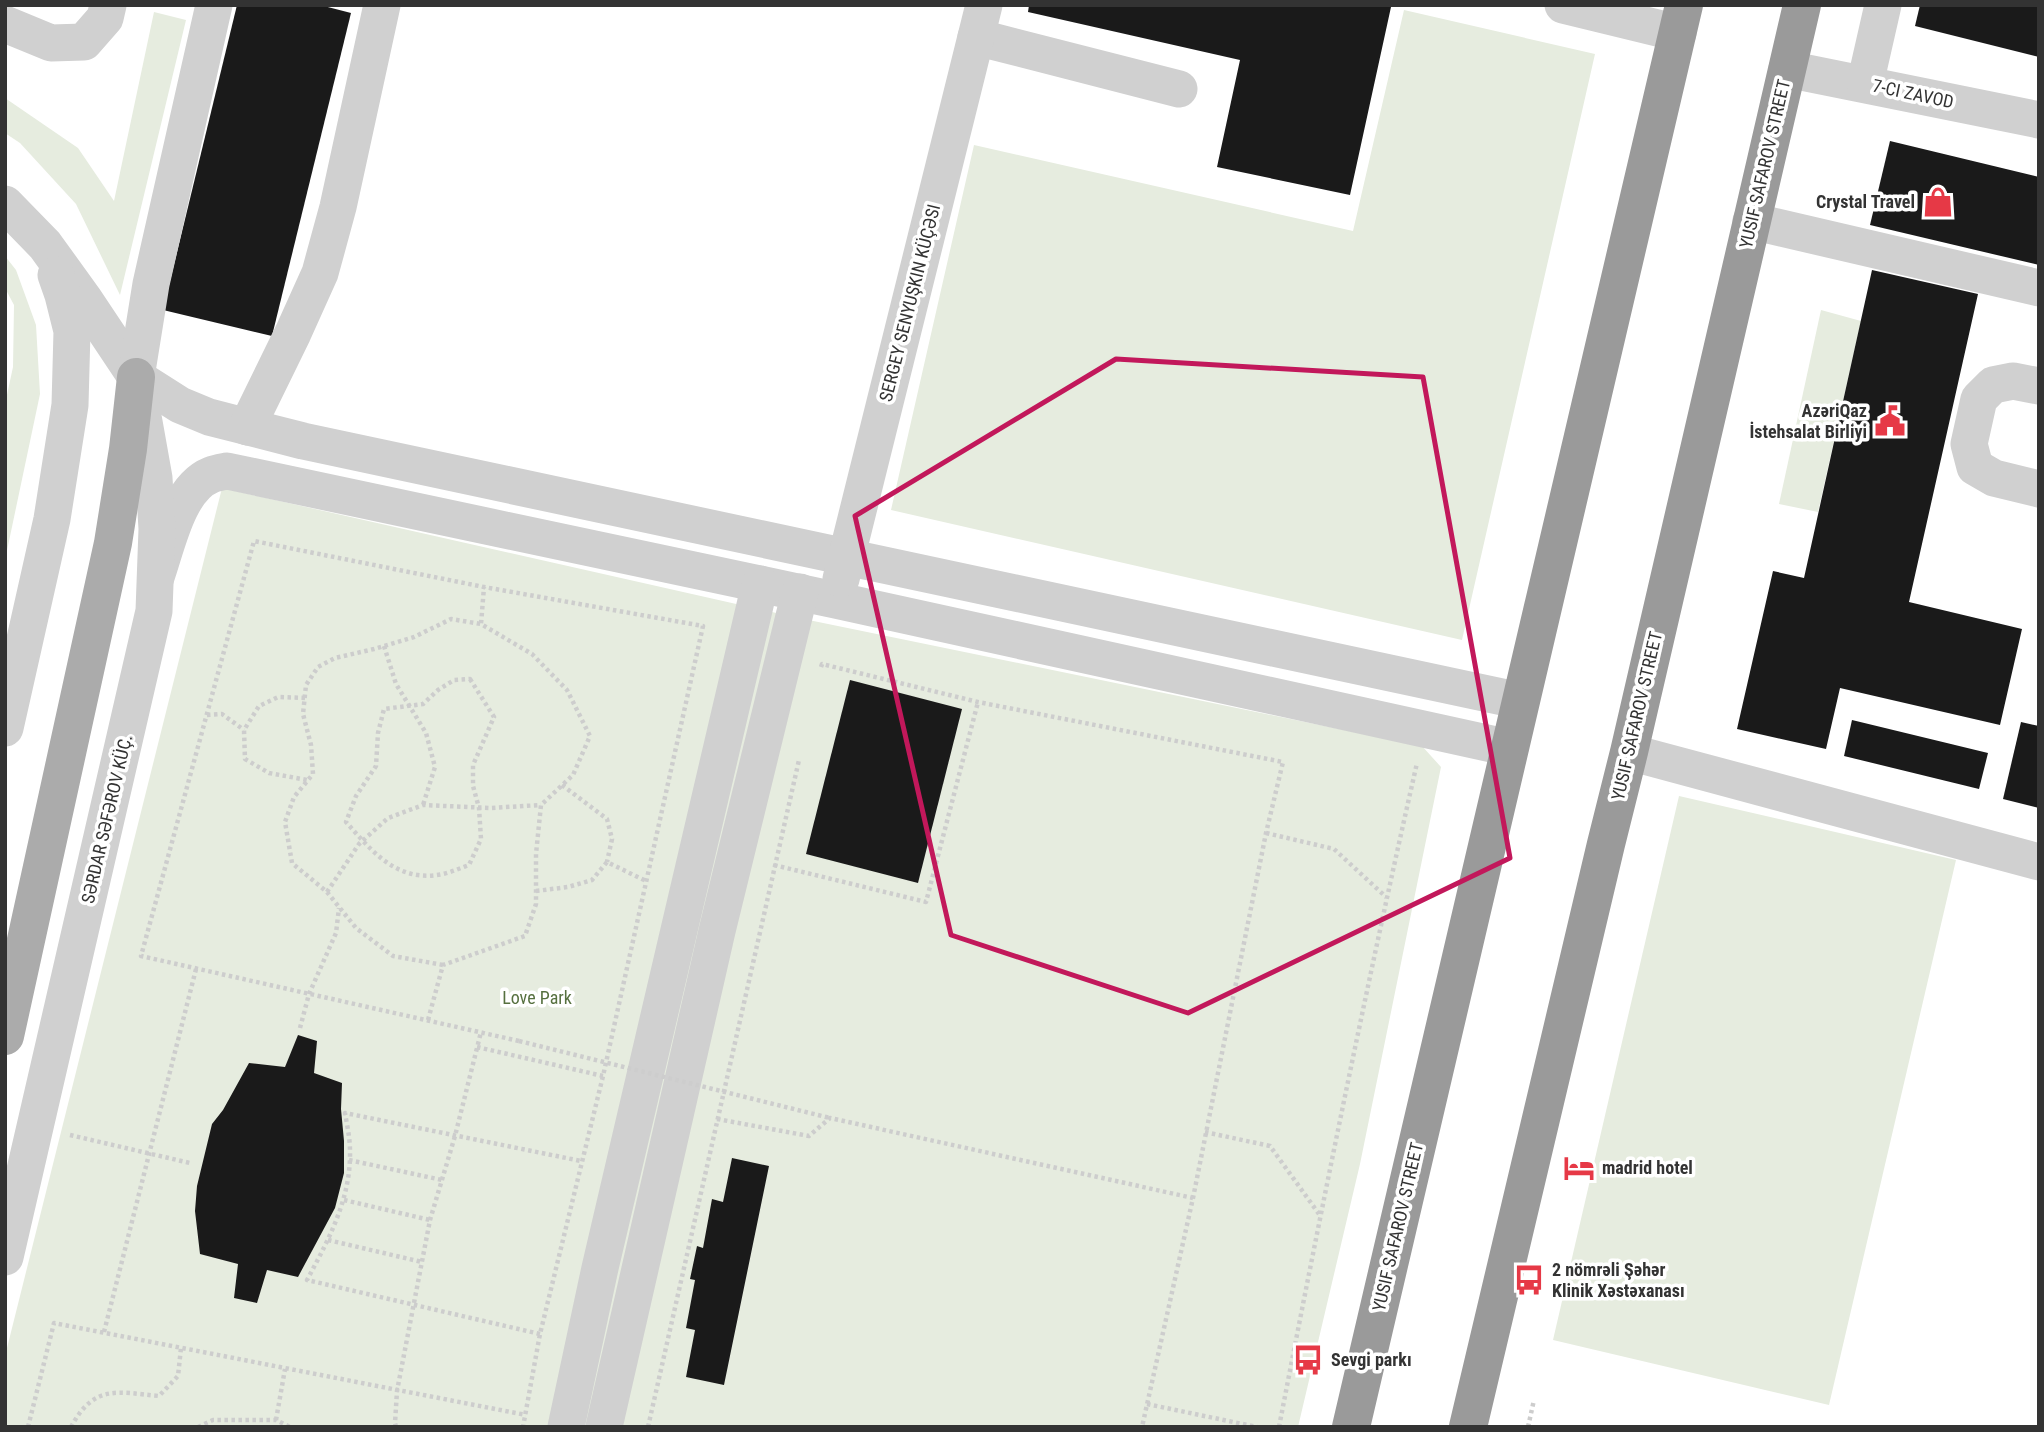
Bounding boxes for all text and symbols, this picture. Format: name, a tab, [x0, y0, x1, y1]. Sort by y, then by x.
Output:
street label: 7-CI ZAVOD	[1871, 75, 1956, 112]
street label: YUSIF SAFAROV STREET	[1735, 77, 1794, 250]
shop icon: Crystal Travel	[1921, 185, 1955, 219]
place label: Crystal Travel	[1816, 191, 1915, 212]
street label: SERGEY SENYUŞKIN KÜÇƏSI	[875, 202, 944, 404]
place label: AzəriQaz İstehsalat Birliyi	[1749, 400, 1867, 442]
public building icon: AzəriQaz İstehsalat Birliyi	[1873, 404, 1907, 438]
street label: YUSIF SAFAROV STREET	[1607, 629, 1666, 802]
street label: SƏRDAR SƏFƏROV KÜÇ.	[77, 732, 136, 905]
park label: Love Park	[502, 987, 572, 1008]
street label: YUSIF SAFAROV STREET	[1368, 1140, 1427, 1313]
hotel icon: madrid hotel	[1562, 1151, 1596, 1185]
place label: madrid hotel	[1602, 1157, 1693, 1178]
place label: 2 nömrəli Şəhər Klinik Xəstəxanası	[1552, 1259, 1685, 1301]
bus stop icon: 2 nömrəli Şəhər Klinik Xəstəxanası	[1512, 1263, 1546, 1297]
bus stop icon: Sevgi parkı	[1291, 1343, 1325, 1377]
place label: Sevgi parkı	[1331, 1349, 1412, 1370]

